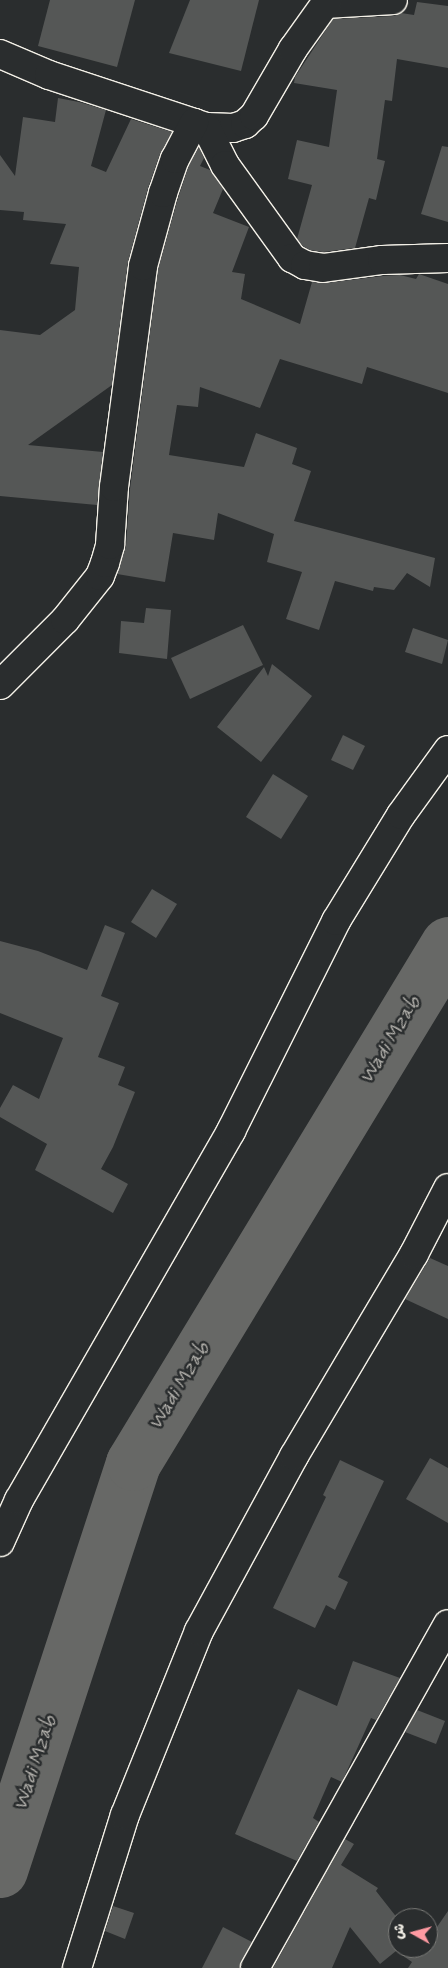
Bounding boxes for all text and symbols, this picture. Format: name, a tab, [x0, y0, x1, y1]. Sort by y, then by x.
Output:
water label: Wadi Mzab	[354, 992, 426, 1088]
water label: Wadi Mzab	[143, 1338, 215, 1434]
water label: Wadi Mzab	[8, 1713, 62, 1813]
north arrow	[388, 1908, 438, 1958]
text: ش	[389, 1923, 409, 1940]

